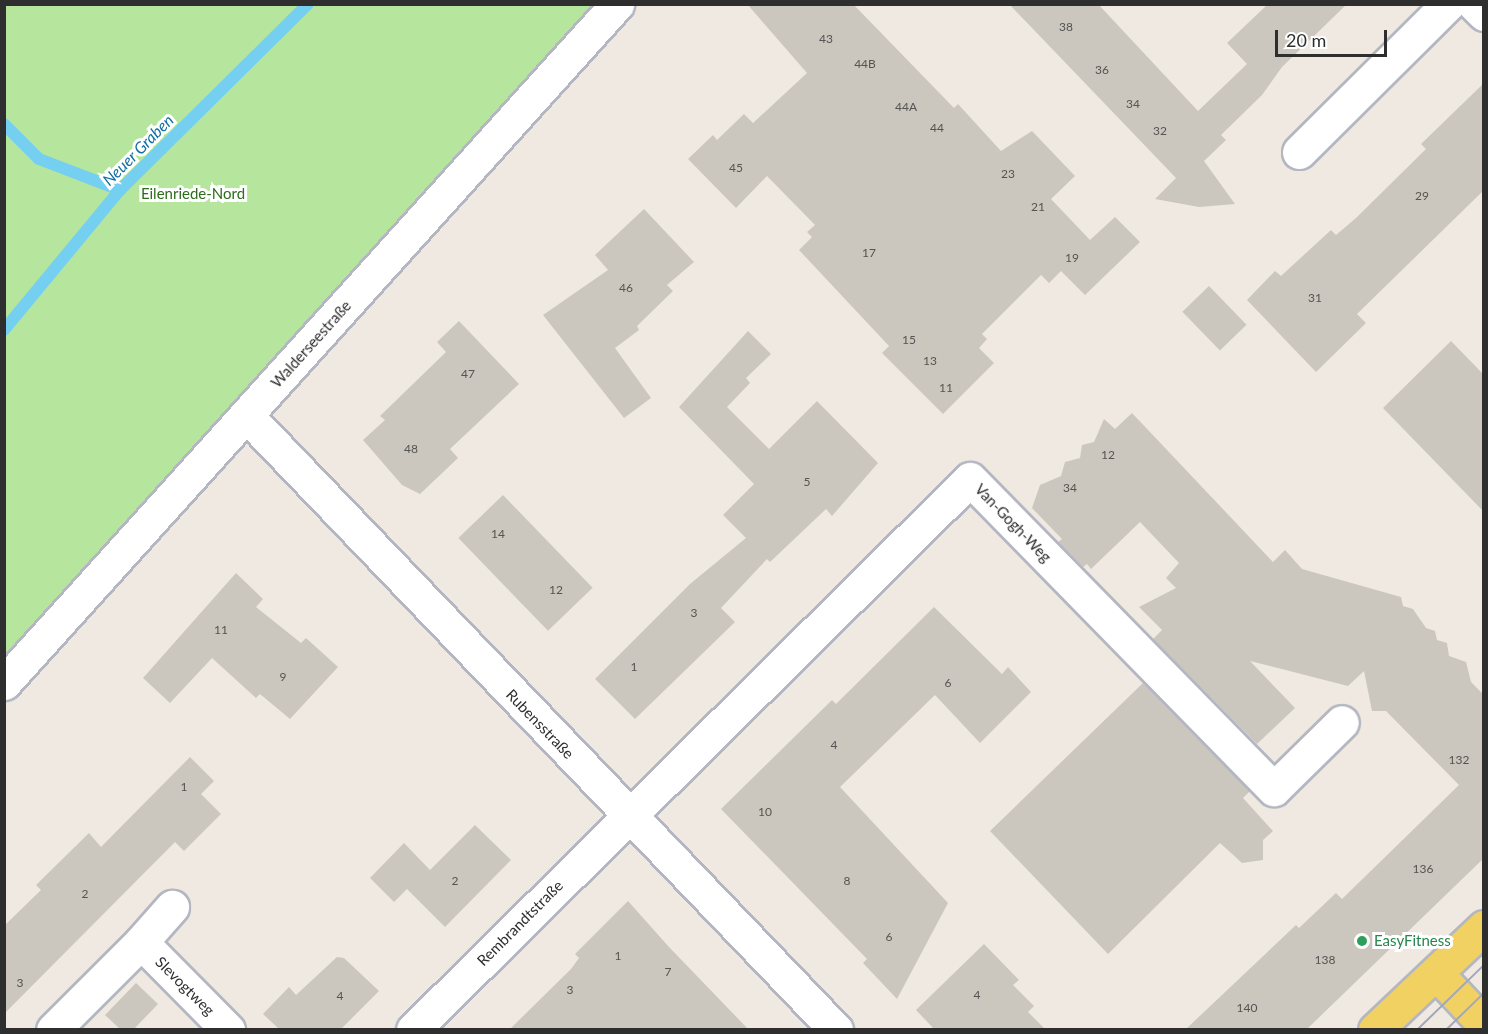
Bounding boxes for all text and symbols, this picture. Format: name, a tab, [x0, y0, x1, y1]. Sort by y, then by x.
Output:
scale bar	[1278, 18, 1390, 56]
house number: 38	[1059, 20, 1073, 34]
text: 20 m	[1286, 29, 1326, 51]
house number: 43	[819, 32, 833, 46]
house number: 44B	[854, 57, 876, 71]
house number: 36	[1095, 63, 1109, 77]
house number: 34	[1126, 97, 1140, 111]
house number: 44A	[895, 100, 917, 114]
water label: Neuer Graben	[98, 110, 178, 190]
house number: 44	[930, 121, 944, 135]
house number: 32	[1153, 124, 1167, 138]
house number: 45	[729, 161, 743, 175]
house number: 23	[1001, 167, 1015, 181]
park label: Eilenriede-Nord	[141, 185, 245, 203]
house number: 29	[1415, 189, 1429, 203]
house number: 21	[1031, 200, 1045, 214]
house number: 17	[862, 246, 876, 260]
house number: 19	[1065, 251, 1079, 265]
house number: 46	[619, 281, 633, 295]
house number: 31	[1308, 291, 1322, 305]
street label: Walderseestraße	[267, 297, 355, 391]
house number: 15	[902, 333, 916, 347]
house number: 13	[923, 354, 937, 368]
house number: 47	[461, 367, 475, 381]
house number: 11	[939, 381, 953, 395]
house number: 48	[404, 442, 418, 456]
house number: 12	[1101, 448, 1115, 462]
house number: 5	[804, 475, 810, 489]
street label: Van-Gogh-Weg	[971, 480, 1055, 566]
house number: 34	[1063, 481, 1077, 495]
house number: 14	[491, 527, 505, 541]
house number: 12	[549, 583, 563, 597]
house number: 3	[691, 606, 697, 620]
house number: 11	[214, 623, 228, 637]
house number: 1	[631, 660, 637, 674]
house number: 9	[280, 670, 286, 684]
house number: 6	[945, 676, 951, 690]
street label: Rubensstraße	[502, 685, 578, 763]
house number: 4	[831, 738, 837, 752]
house number: 132	[1449, 753, 1469, 767]
house number: 1	[181, 780, 187, 794]
house number: 10	[758, 805, 772, 819]
house number: 136	[1413, 862, 1433, 876]
house number: 2	[452, 874, 458, 888]
house number: 8	[844, 874, 850, 888]
street label: Rembrandtstraße	[473, 876, 567, 970]
house number: 2	[82, 887, 88, 901]
house number: 6	[886, 930, 892, 944]
place label: EasyFitness	[1374, 932, 1451, 950]
marker: EasyFitness	[1355, 934, 1369, 948]
house number: 1	[615, 949, 621, 963]
street label: Slevogtweg	[152, 953, 218, 1019]
house number: 138	[1315, 953, 1335, 967]
house number: 7	[665, 965, 671, 979]
house number: 3	[17, 976, 23, 990]
house number: 3	[567, 983, 573, 997]
house number: 4	[974, 988, 980, 1002]
house number: 4	[337, 989, 343, 1003]
house number: 140	[1237, 1001, 1257, 1015]

